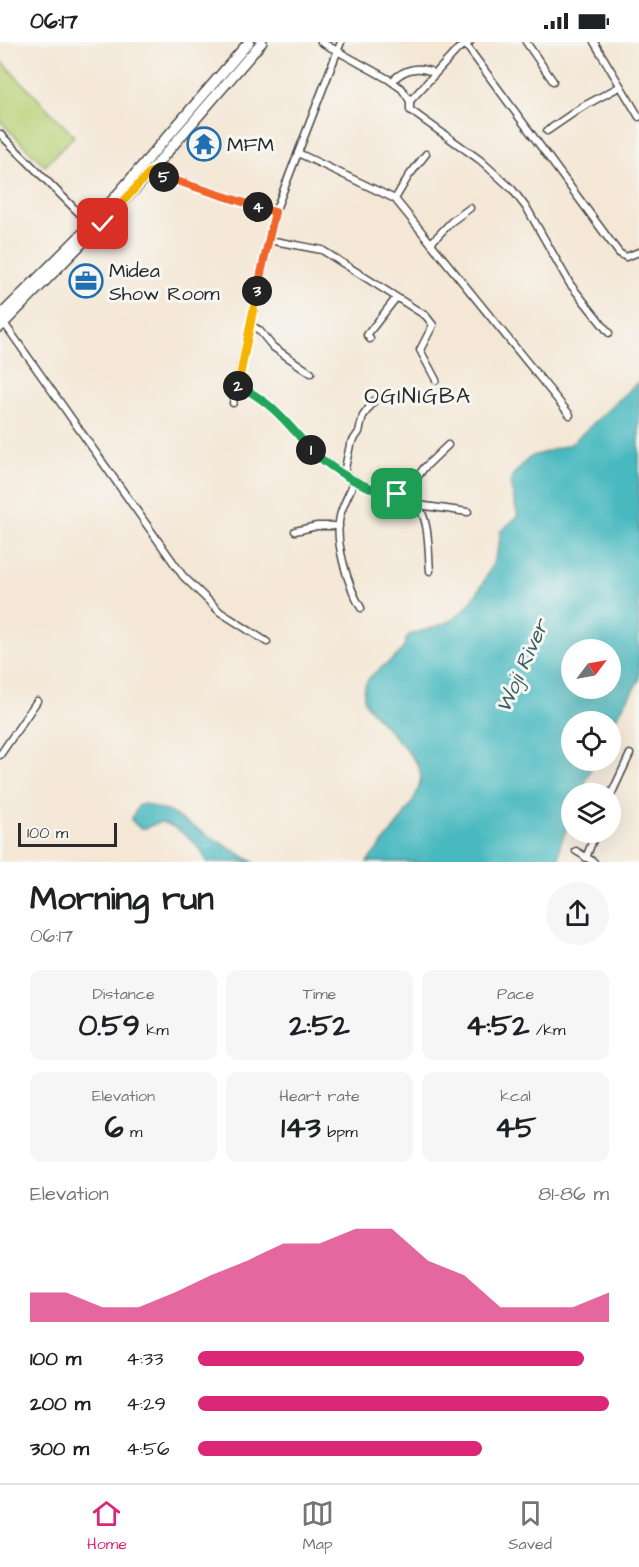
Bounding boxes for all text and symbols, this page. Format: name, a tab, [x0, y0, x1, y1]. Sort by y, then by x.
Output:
text: 06:17	[30, 6, 78, 37]
temple icon: MFM	[186, 126, 222, 162]
place label: MFM	[227, 131, 274, 159]
pin: 5	[149, 162, 179, 192]
text: 5	[158, 166, 170, 188]
pin: 4	[243, 192, 273, 222]
text: 4	[253, 196, 263, 218]
pin	[77, 198, 128, 249]
icon: check	[86, 207, 119, 240]
place label: Midea Show Room	[109, 257, 220, 308]
office icon: Midea Show Room	[68, 263, 104, 299]
pin: 3	[242, 276, 272, 306]
text: 3	[253, 280, 261, 302]
pin: 2	[223, 371, 253, 401]
text: 2	[233, 375, 243, 397]
district label: OGINIGBA	[364, 381, 472, 412]
pin: 1	[296, 435, 326, 465]
text: 1	[310, 439, 312, 461]
pin	[371, 468, 422, 519]
icon: arrive	[380, 477, 413, 510]
water label: Woji River	[489, 613, 557, 717]
north arrow	[561, 639, 621, 699]
map controls	[561, 639, 621, 843]
button: locate	[561, 711, 621, 771]
button: layers	[561, 783, 621, 843]
scale bar	[18, 820, 117, 848]
text: 100 m	[27, 822, 68, 844]
text: Morning run	[30, 876, 214, 922]
button: share	[546, 882, 609, 945]
text: 06:17	[30, 922, 73, 950]
text: Distance	[92, 983, 155, 1005]
text: Time	[303, 983, 336, 1005]
text: Pace	[497, 983, 534, 1005]
text: 0.59	[78, 1005, 140, 1047]
text: 2:52	[289, 1005, 350, 1047]
text: 4:52	[466, 1005, 529, 1047]
text: km	[140, 1019, 169, 1041]
text: /km	[529, 1019, 565, 1041]
text: Elevation	[92, 1085, 155, 1107]
text: Heart rate	[279, 1085, 360, 1107]
text: kcal	[500, 1085, 531, 1107]
text: 6	[105, 1107, 123, 1149]
text: 143	[281, 1107, 321, 1149]
text: 45	[495, 1107, 536, 1149]
text: m	[123, 1121, 142, 1143]
text: bpm	[321, 1121, 358, 1143]
text: Elevation	[30, 1180, 109, 1208]
text: 81–86 m	[538, 1180, 609, 1208]
text: 100 m	[30, 1345, 81, 1373]
text: 4:33	[126, 1345, 163, 1373]
text: 200 m	[30, 1390, 90, 1418]
text: 4:29	[126, 1390, 166, 1418]
text: 300 m	[30, 1435, 89, 1463]
text: 4:56	[126, 1435, 170, 1463]
tab: Home	[87, 1497, 127, 1555]
tab: Map	[301, 1497, 334, 1555]
tab: Saved	[508, 1497, 552, 1555]

